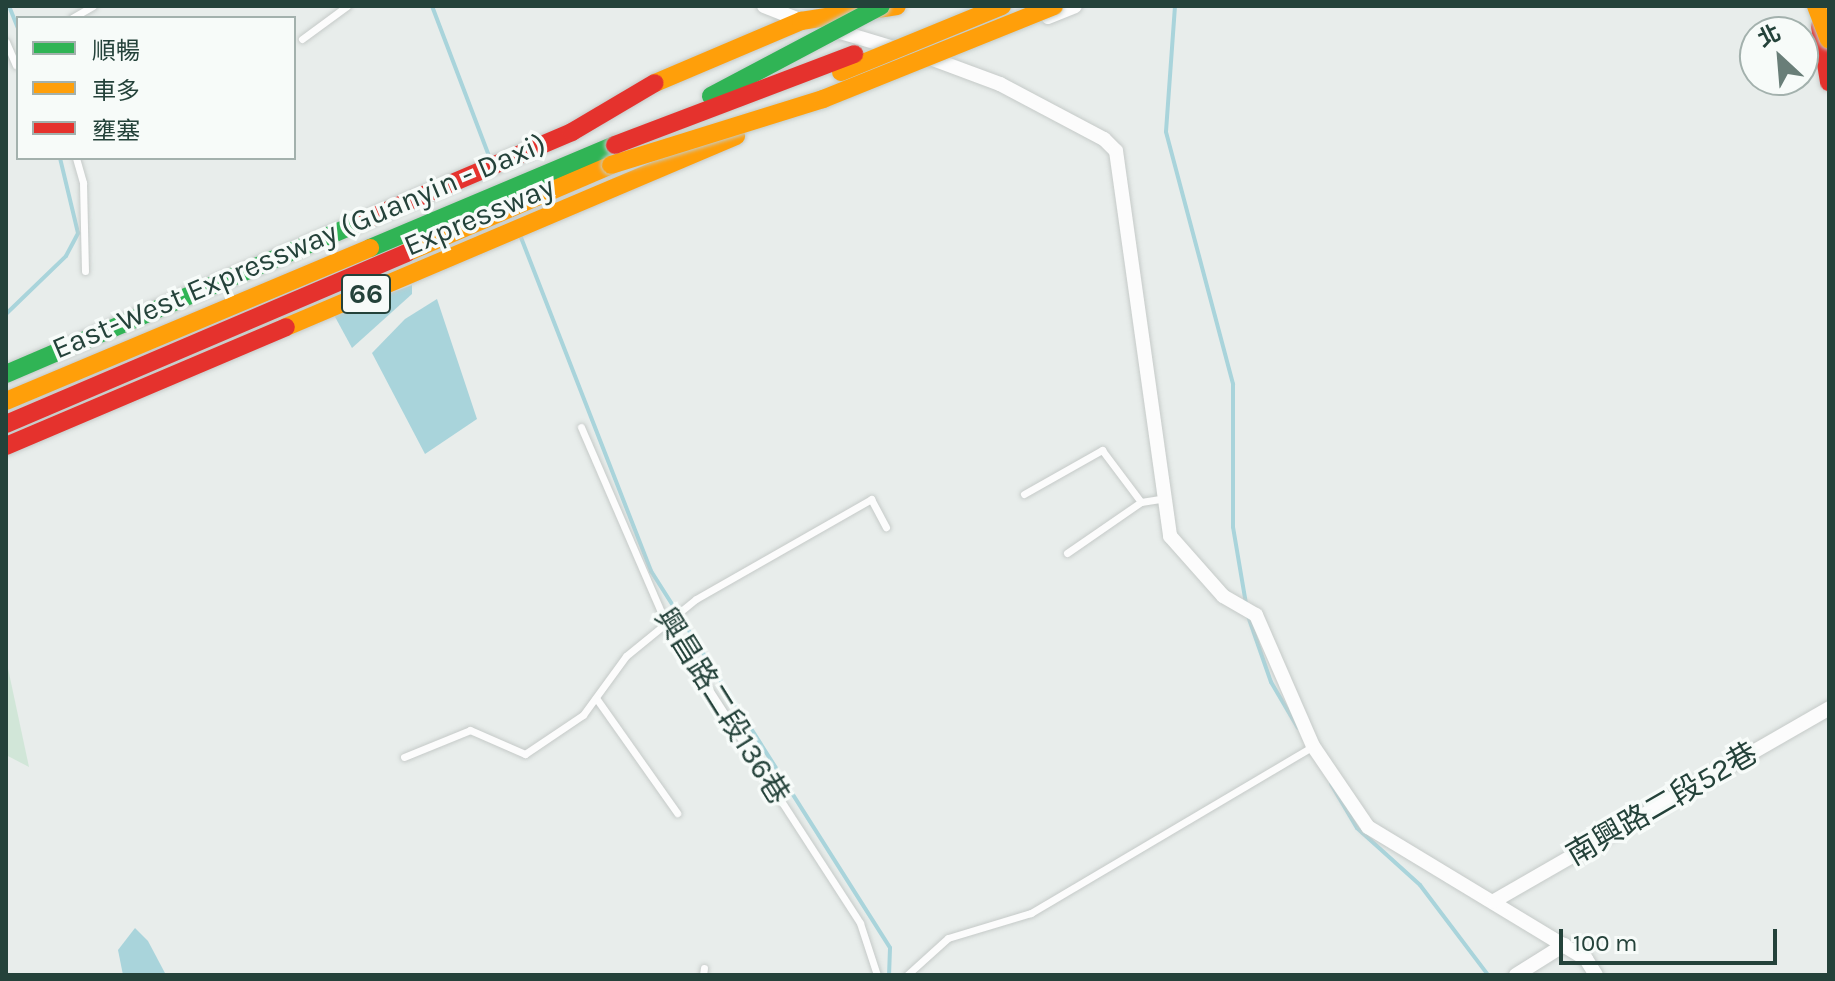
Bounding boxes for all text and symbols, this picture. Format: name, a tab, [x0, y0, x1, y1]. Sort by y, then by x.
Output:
legend	[16, 16, 296, 160]
north arrow	[1739, 16, 1819, 96]
text: 北	[1754, 20, 1785, 53]
text: 順暢	[92, 37, 140, 65]
text: 車多	[92, 77, 140, 105]
text: 壅塞	[92, 117, 140, 145]
street label: East-West Expressway (Guanyin - Daxi)	[47, 125, 551, 367]
street label: Expressway	[398, 168, 560, 264]
road number: 66	[340, 270, 392, 318]
street label: 興昌路二段136巷	[647, 601, 797, 811]
street label: 南興路二段52巷	[1560, 735, 1764, 873]
scale bar	[1563, 913, 1781, 963]
text: 100 m	[1573, 929, 1638, 957]

